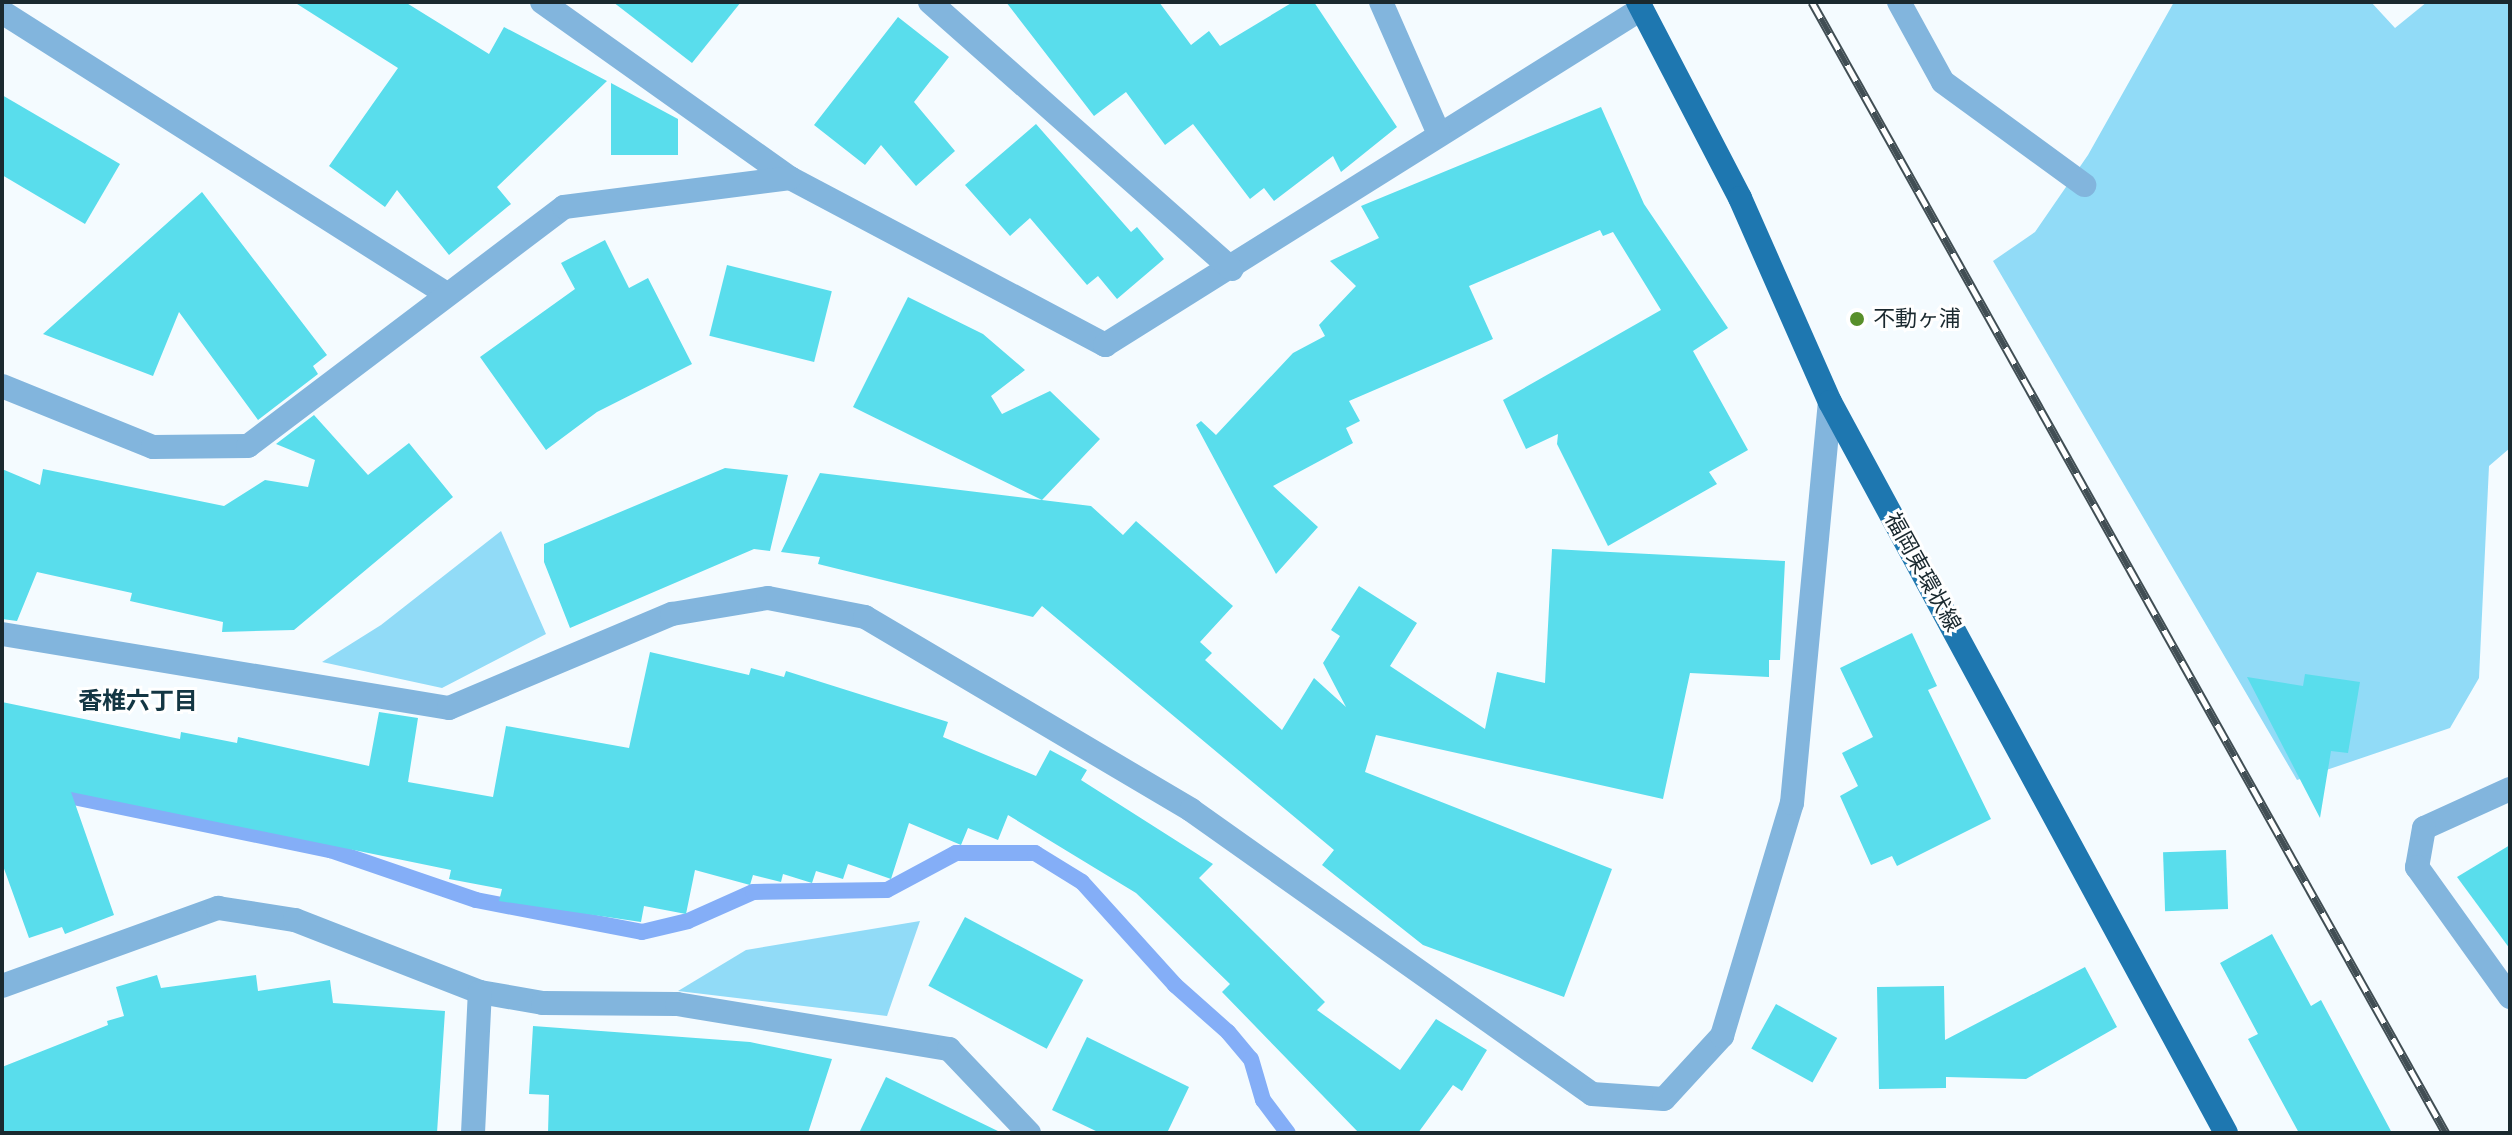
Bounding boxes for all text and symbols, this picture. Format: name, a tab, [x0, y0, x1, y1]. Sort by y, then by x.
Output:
place label: 不動ヶ浦	[1873, 306, 1961, 332]
marker: 不動ヶ浦	[1848, 310, 1866, 328]
street label: 福岡東環状線	[1879, 508, 1967, 636]
district label: 香椎六丁目	[78, 687, 198, 715]

